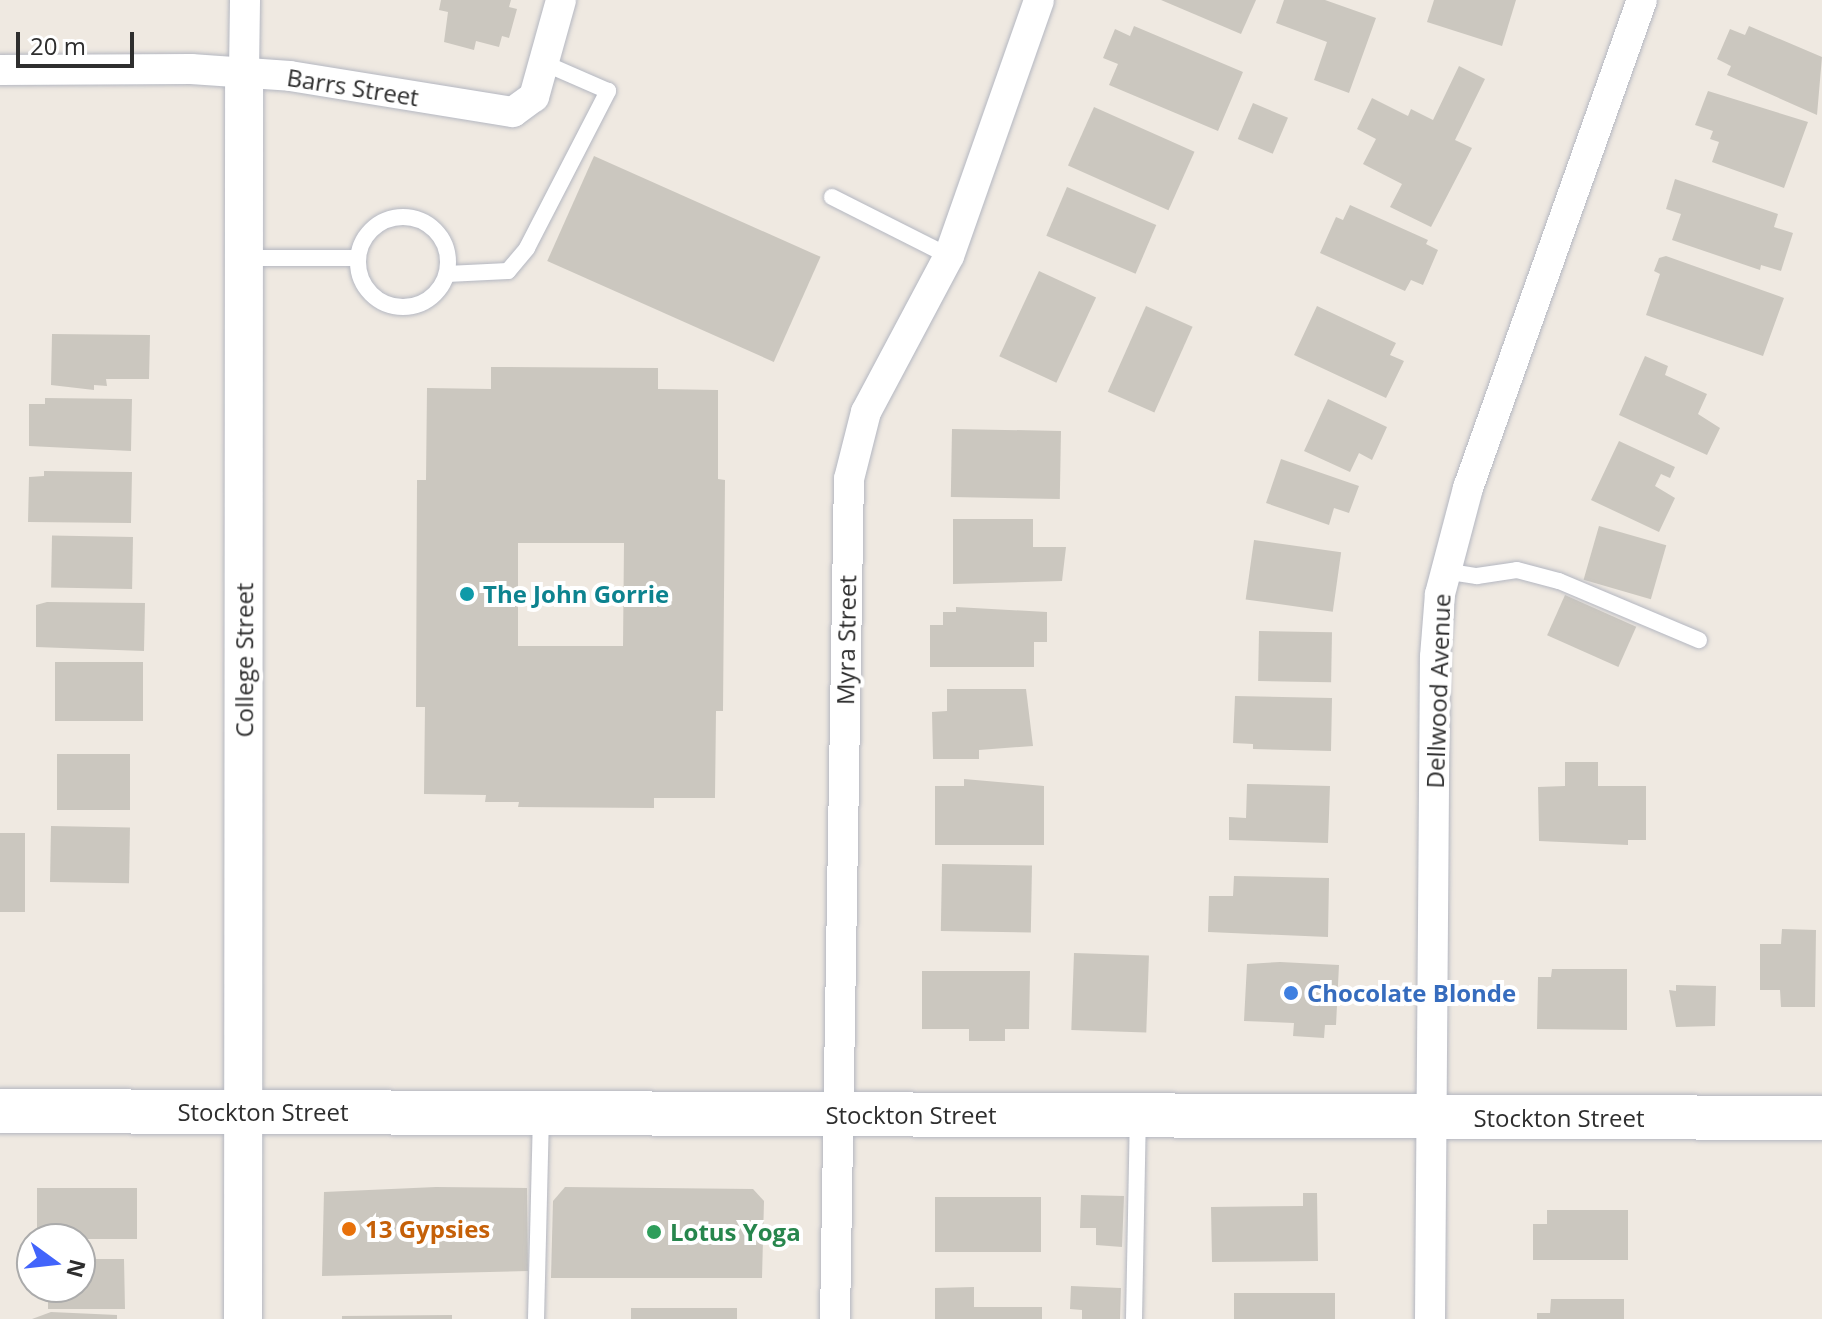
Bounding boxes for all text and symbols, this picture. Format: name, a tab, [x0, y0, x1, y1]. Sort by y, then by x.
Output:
scale bar	[20, 16, 138, 66]
text: 20 m	[30, 29, 86, 62]
street label: Barrs Street	[285, 62, 421, 112]
street label: Myra Street	[830, 575, 862, 705]
place label: The John Gorrie	[483, 580, 669, 608]
street label: College Street	[230, 583, 258, 737]
marker: The John Gorrie	[458, 585, 476, 603]
street label: Dellwood Avenue	[1420, 593, 1456, 789]
place label: Chocolate Blonde	[1307, 979, 1516, 1007]
marker: Chocolate Blonde	[1282, 984, 1300, 1002]
street label: Stockton Street	[177, 1098, 349, 1126]
street label: Stockton Street	[825, 1101, 997, 1129]
street label: Stockton Street	[1473, 1104, 1645, 1132]
place label: 13 Gypsies	[365, 1215, 490, 1243]
place label: Lotus Yoga	[670, 1218, 801, 1246]
marker: 13 Gypsies	[340, 1220, 358, 1238]
north arrow	[16, 1223, 96, 1303]
marker: Lotus Yoga	[645, 1223, 663, 1241]
text: N	[60, 1256, 94, 1281]

